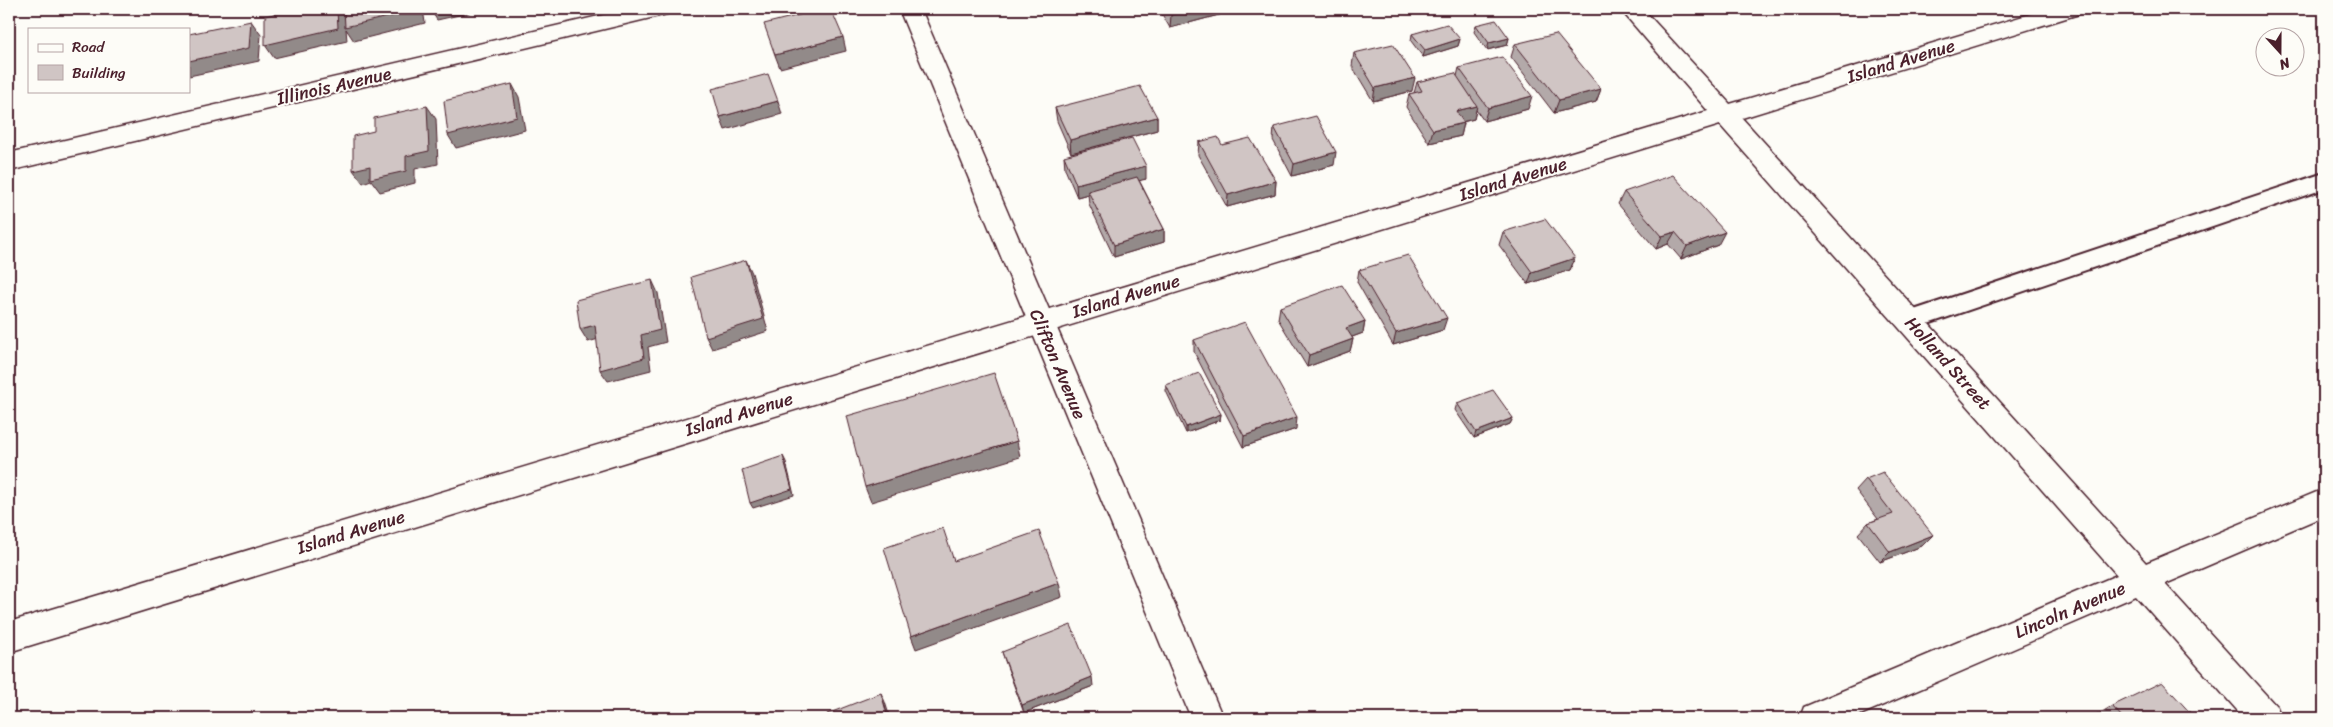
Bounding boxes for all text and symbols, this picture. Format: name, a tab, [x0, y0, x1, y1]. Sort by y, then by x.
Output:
legend	[28, 28, 190, 92]
north arrow	[2256, 28, 2306, 78]
street label: Island Avenue	[1842, 29, 1959, 93]
text: Road	[72, 34, 105, 60]
text: N	[2275, 50, 2294, 77]
street label: Illinois Avenue	[273, 57, 395, 115]
text: Building	[72, 60, 126, 86]
street label: Island Avenue	[1454, 147, 1571, 211]
street label: Island Avenue	[1067, 264, 1184, 328]
street label: Clifton Avenue	[1020, 304, 1096, 424]
street label: Holland Street	[1897, 308, 1999, 418]
street label: Island Avenue	[680, 382, 797, 446]
street label: Island Avenue	[292, 500, 409, 564]
street label: Lincoln Avenue	[2009, 572, 2131, 648]

